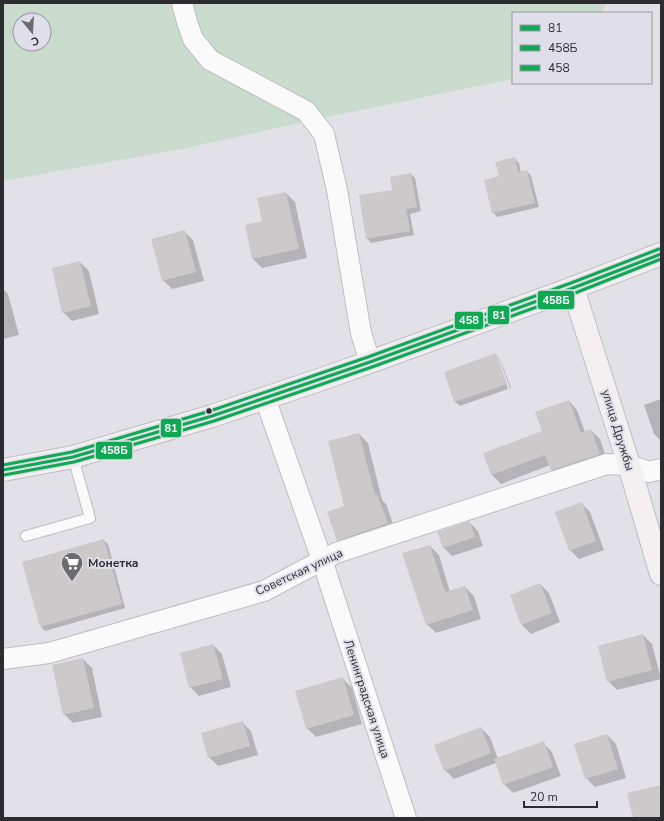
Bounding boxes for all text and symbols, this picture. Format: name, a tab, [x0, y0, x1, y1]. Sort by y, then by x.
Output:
north arrow	[12, 12, 52, 52]
legend	[512, 12, 652, 84]
text: 81	[548, 20, 562, 36]
text: С	[29, 33, 41, 49]
text: 458Б	[548, 40, 578, 56]
text: 458	[548, 60, 570, 76]
line badge: 458Б	[537, 290, 575, 310]
text: 458Б	[542, 293, 570, 308]
line badge: 81	[487, 305, 510, 325]
text: 81	[492, 308, 506, 323]
line badge: 458	[454, 311, 484, 330]
text: 458	[459, 313, 479, 328]
street label: улица Дружбы	[598, 387, 638, 473]
unlabelled marker	[204, 406, 214, 416]
line badge: 81	[160, 418, 182, 438]
text: 81	[164, 421, 178, 436]
line badge: 458Б	[95, 441, 133, 460]
text: 458Б	[100, 443, 128, 458]
street label: Советская улица	[253, 545, 345, 599]
supermarket icon: Монетка	[59, 550, 85, 583]
place label: Монетка	[88, 555, 139, 571]
street label: Ленинградская улица	[340, 638, 394, 760]
scale bar	[524, 783, 597, 809]
text: 20 m	[530, 789, 558, 805]

